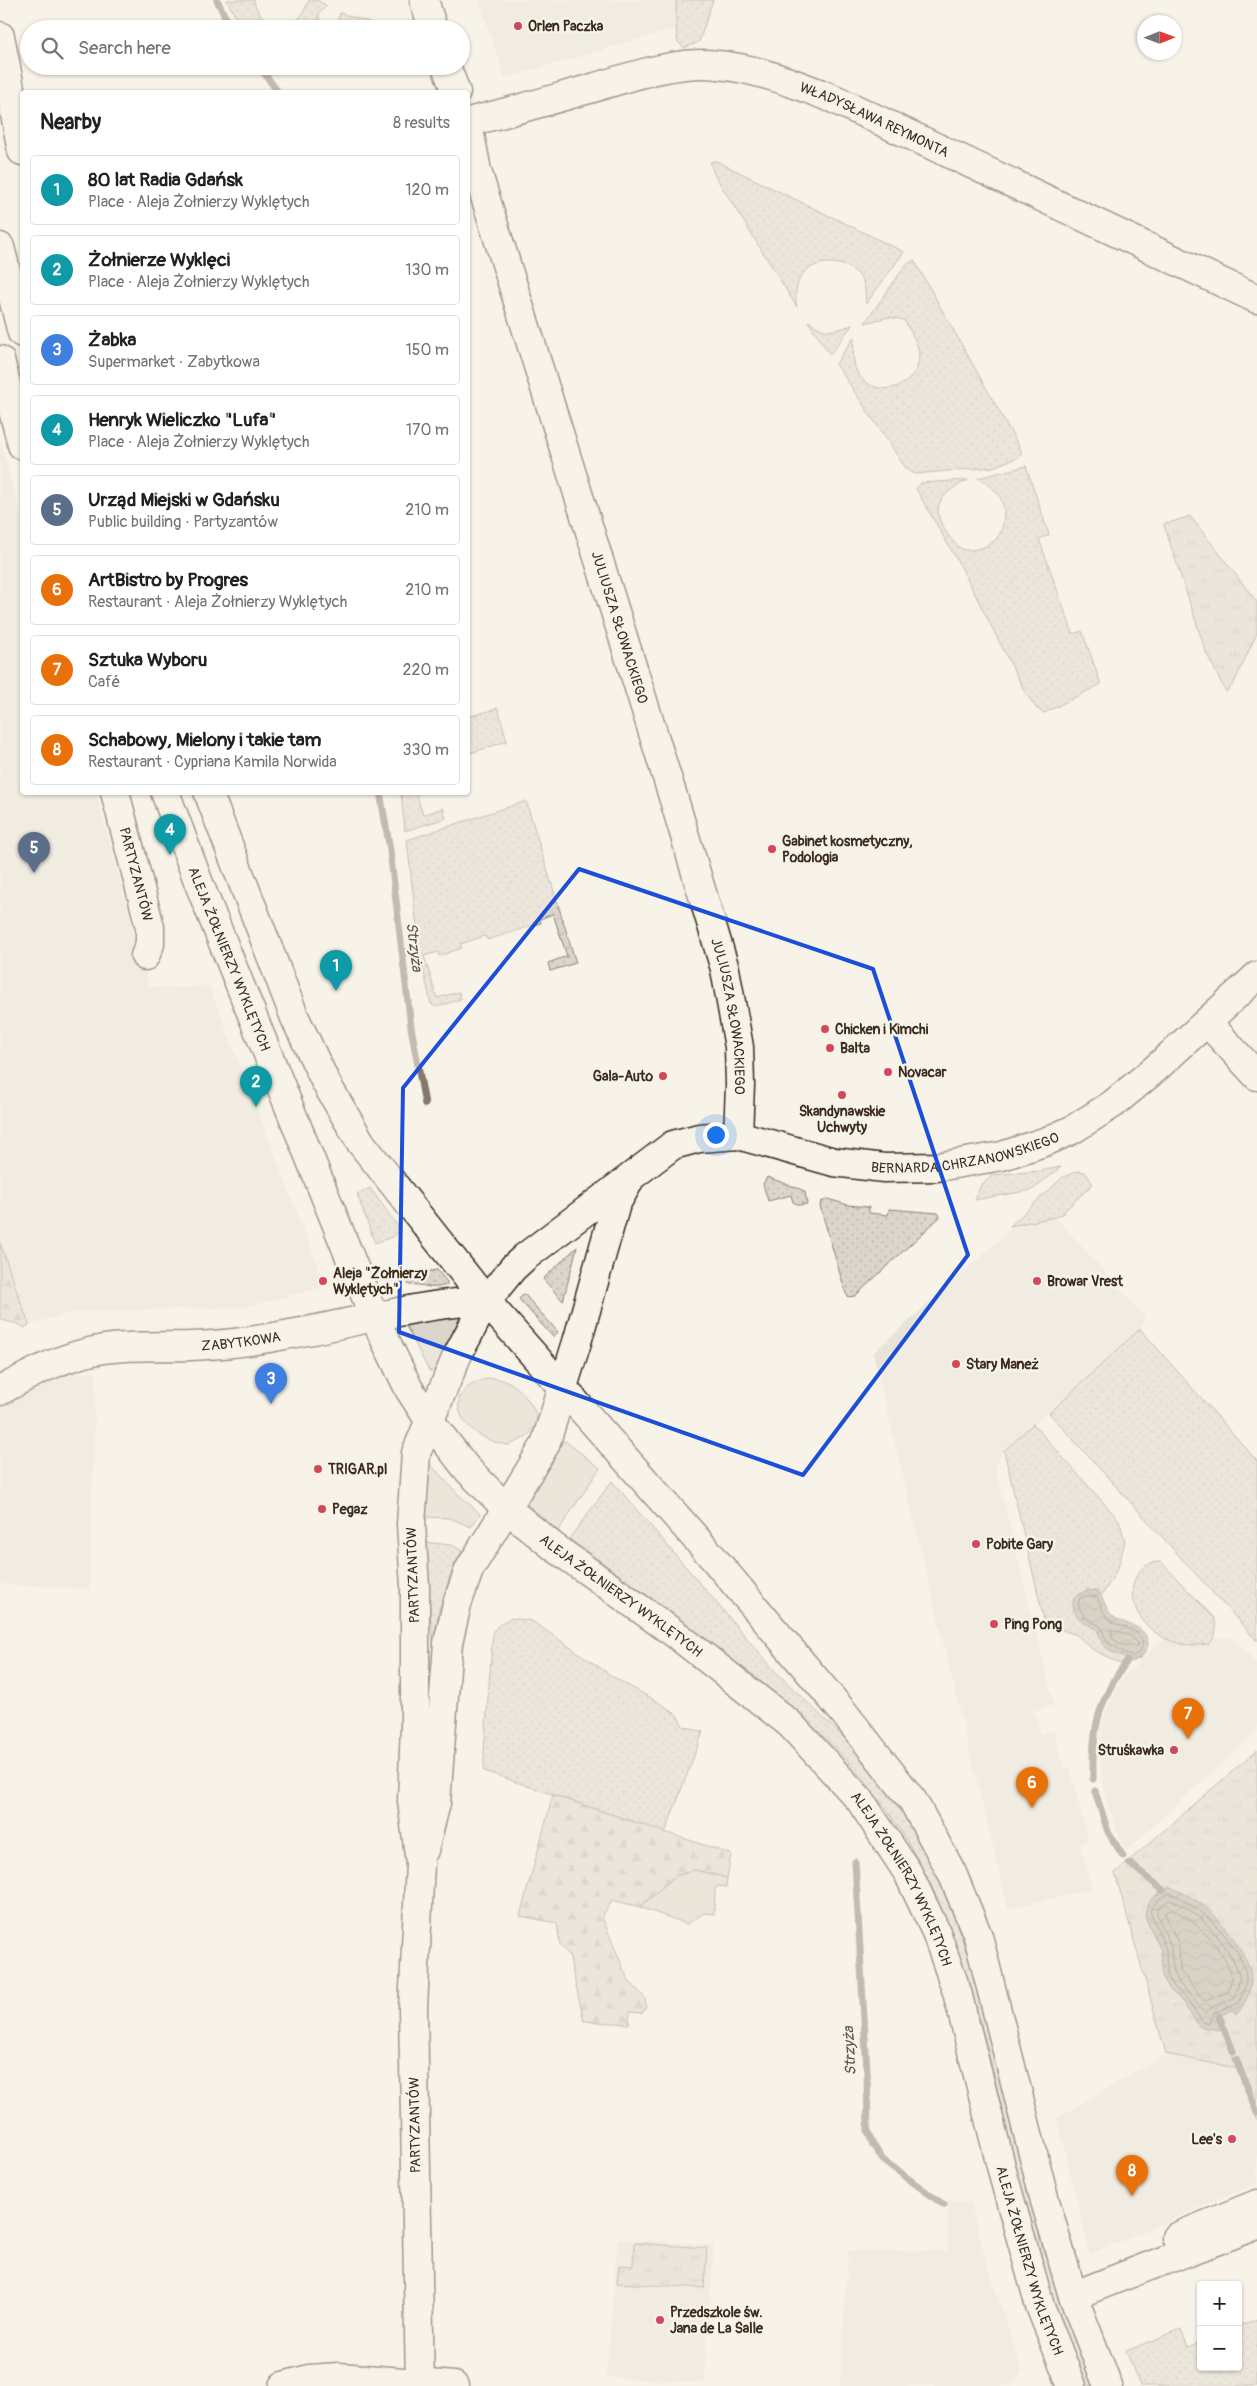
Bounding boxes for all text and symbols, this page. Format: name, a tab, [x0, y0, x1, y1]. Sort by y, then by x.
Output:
north arrow	[1137, 15, 1182, 60]
place label: Orlen Paczka	[528, 18, 604, 35]
search box	[20, 20, 470, 75]
marker: Orlen Paczka	[512, 20, 524, 32]
icon: search	[38, 34, 66, 62]
text: Search here	[78, 36, 171, 60]
street label: WŁADYSŁAWA REYMONTA	[797, 78, 952, 161]
text: Nearby	[40, 109, 101, 136]
text: 8 results	[393, 113, 450, 133]
text: 80 lat Radia Gdańsk	[88, 168, 243, 192]
text: 1	[54, 180, 60, 200]
text: 120 m	[405, 180, 449, 200]
text: Place · Aleja Żołnierzy Wyklętych	[88, 192, 309, 212]
text: Żołnierze Wyklęci	[88, 248, 230, 272]
text: 2	[53, 260, 61, 280]
text: 130 m	[405, 260, 449, 280]
text: Place · Aleja Żołnierzy Wyklętych	[88, 272, 309, 292]
text: Żabka	[88, 328, 136, 352]
text: 3	[53, 340, 61, 360]
text: 150 m	[405, 340, 449, 360]
text: Supermarket · Zabytkowa	[88, 352, 260, 372]
text: Henryk Wieliczko "Lufa"	[88, 408, 276, 432]
text: 4	[52, 420, 62, 440]
text: 170 m	[406, 420, 449, 440]
text: Place · Aleja Żołnierzy Wyklętych	[88, 432, 309, 452]
text: Urząd Miejski w Gdańsku	[88, 488, 280, 512]
text: 5	[53, 500, 61, 520]
text: 210 m	[405, 500, 449, 520]
text: Public building · Partyzantów	[88, 512, 278, 532]
street label: JULIUSZA SŁOWACKIEGO	[588, 549, 652, 706]
text: ArtBistro by Progres	[88, 568, 248, 592]
text: 6	[52, 580, 62, 600]
text: 210 m	[405, 580, 449, 600]
text: Restaurant · Aleja Żołnierzy Wyklętych	[88, 592, 347, 612]
text: Sztuka Wyboru	[88, 648, 207, 672]
text: 7	[53, 660, 61, 680]
text: 220 m	[403, 660, 449, 680]
text: Café	[88, 672, 120, 692]
text: Schabowy, Mielony i takie tam	[88, 728, 321, 752]
text: 8	[53, 740, 61, 760]
text: 330 m	[403, 740, 449, 760]
text: Restaurant · Cypriana Kamila Norwida	[88, 752, 337, 772]
pin: 4	[154, 814, 186, 855]
street label: PARTYZANTÓW	[116, 825, 157, 923]
pin: 5	[18, 832, 50, 873]
place label: Gabinet kosmetyczny, Podologia	[782, 833, 913, 866]
marker: Gabinet kosmetyczny, Podologia	[766, 843, 778, 855]
street label: ALEJA ŻOŁNIERZY WYKLĘTYCH	[185, 864, 274, 1054]
water label: Strzyża	[402, 921, 427, 974]
street label: JULIUSZA SŁOWACKIEGO	[708, 936, 749, 1095]
pin: 1	[320, 950, 352, 991]
place label: Chicken i Kimchi	[835, 1021, 929, 1038]
marker: Chicken i Kimchi	[819, 1023, 831, 1035]
place label: Balta	[840, 1040, 870, 1057]
marker: Balta	[824, 1042, 836, 1054]
place label: Novacar	[898, 1064, 947, 1081]
pin: 2	[240, 1066, 272, 1107]
marker: Novacar	[882, 1066, 894, 1078]
place label: Gala-Auto	[593, 1068, 653, 1085]
marker: Gala-Auto	[657, 1070, 669, 1082]
marker: Skandynawskie Uchwyty	[836, 1089, 848, 1101]
place label: Skandynawskie Uchwyty	[799, 1103, 886, 1136]
your location	[703, 1122, 729, 1148]
street label: BERNARDA CHRZANOWSKIEGO	[870, 1128, 1062, 1177]
place label: Aleja "Żołnierzy Wyklętych"	[333, 1265, 427, 1298]
place label: Browar Vrest	[1047, 1273, 1123, 1290]
marker: Aleja "Żołnierzy Wyklętych"	[317, 1275, 329, 1287]
marker: Browar Vrest	[1031, 1275, 1043, 1287]
street label: ZABYTKOWA	[201, 1328, 282, 1354]
place label: Stary Maneż	[966, 1356, 1039, 1373]
marker: Stary Maneż	[950, 1358, 962, 1370]
pin: 3	[255, 1363, 287, 1404]
place label: TRIGAR.pl	[327, 1461, 387, 1478]
marker: TRIGAR.pl	[312, 1463, 324, 1475]
place label: Pegaz	[332, 1501, 368, 1518]
marker: Pegaz	[316, 1503, 328, 1515]
street label: PARTYZANTÓW	[402, 1527, 423, 1623]
street label: ALEJA ŻOŁNIERZY WYKLĘTYCH	[536, 1530, 706, 1661]
place label: Pobite Gary	[986, 1536, 1053, 1553]
marker: Pobite Gary	[970, 1538, 982, 1550]
place label: Ping Pong	[1004, 1616, 1062, 1633]
marker: Ping Pong	[988, 1618, 1000, 1630]
pin: 7	[1172, 1698, 1204, 1739]
place label: Struśkawka	[1098, 1742, 1164, 1759]
marker: Struśkawka	[1168, 1744, 1180, 1756]
pin: 6	[1016, 1767, 1048, 1808]
street label: ALEJA ŻOŁNIERZY WYKLĘTYCH	[848, 1788, 956, 1968]
water label: Strzyża	[839, 2025, 861, 2076]
street label: PARTYZANTÓW	[405, 2077, 424, 2173]
place label: Lee's	[1191, 2131, 1223, 2148]
marker: Lee's	[1226, 2133, 1238, 2145]
pin: 8	[1116, 2155, 1148, 2196]
street label: ALEJA ŻOŁNIERZY WYKLĘTYCH	[993, 2164, 1067, 2358]
map controls	[1197, 2281, 1242, 2371]
button: +	[1197, 2281, 1242, 2326]
place label: Przedszkole św. Jana de La Salle	[670, 2304, 764, 2337]
marker: Przedszkole św. Jana de La Salle	[654, 2314, 666, 2326]
button: −	[1197, 2326, 1242, 2371]

